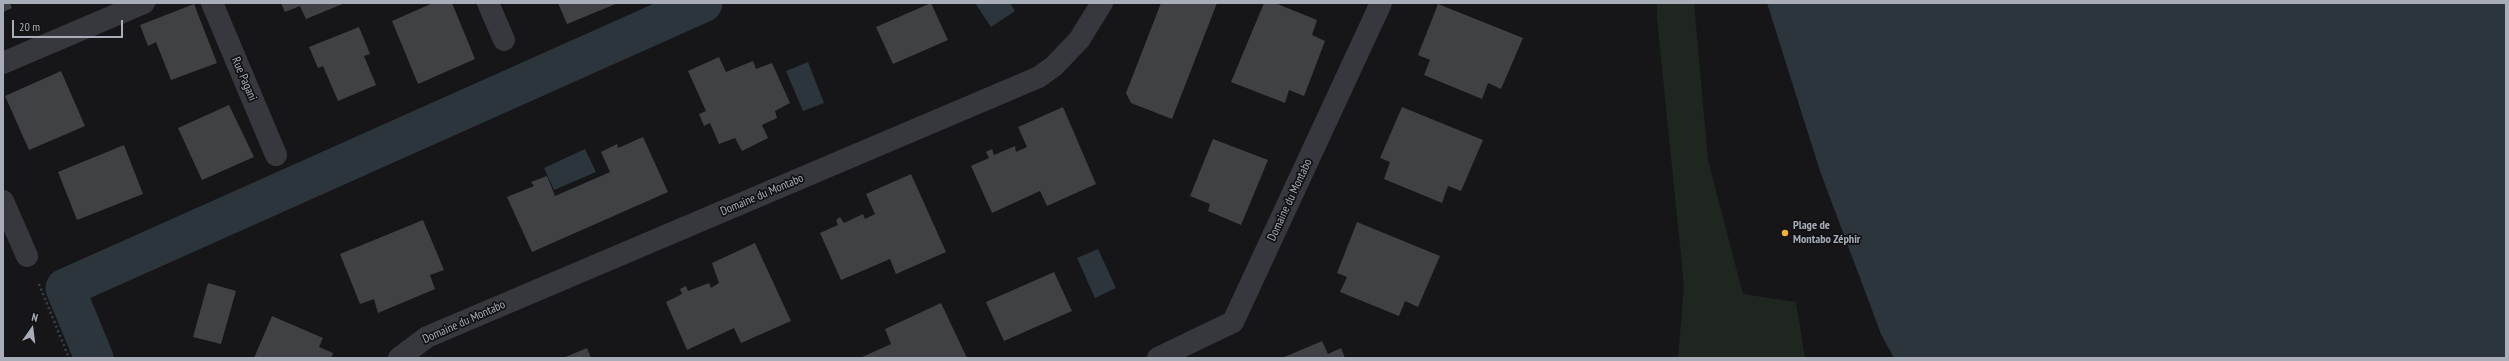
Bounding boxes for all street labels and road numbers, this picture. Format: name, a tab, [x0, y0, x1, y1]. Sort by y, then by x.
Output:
street label: Rue Pagani	[228, 55, 260, 103]
street label: Domaine du Montabo	[1265, 157, 1315, 243]
street label: Domaine du Montabo	[718, 171, 806, 219]
street label: Domaine du Montabo	[420, 297, 508, 347]

